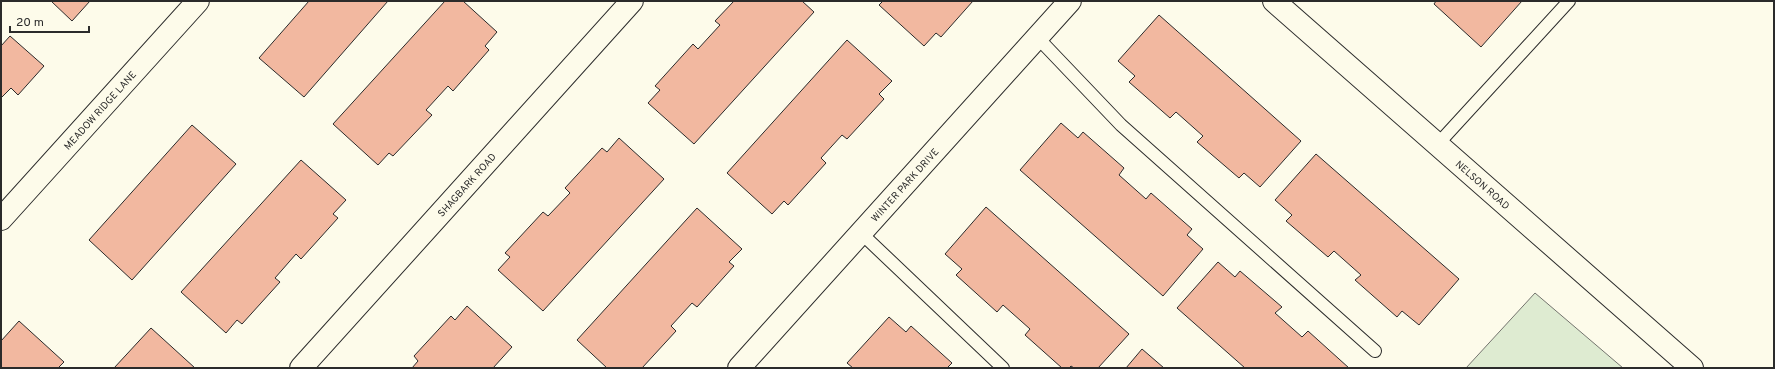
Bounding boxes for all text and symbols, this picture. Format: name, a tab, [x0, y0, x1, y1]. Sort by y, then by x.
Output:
scale bar	[10, 8, 89, 34]
text: 20 m	[16, 15, 44, 31]
street label: MEADOW RIDGE LANE	[62, 69, 140, 153]
street label: WINTER PARK DRIVE	[869, 146, 942, 225]
street label: SHAGBARK ROAD	[435, 151, 500, 220]
street label: NELSON ROAD	[1452, 158, 1512, 213]

